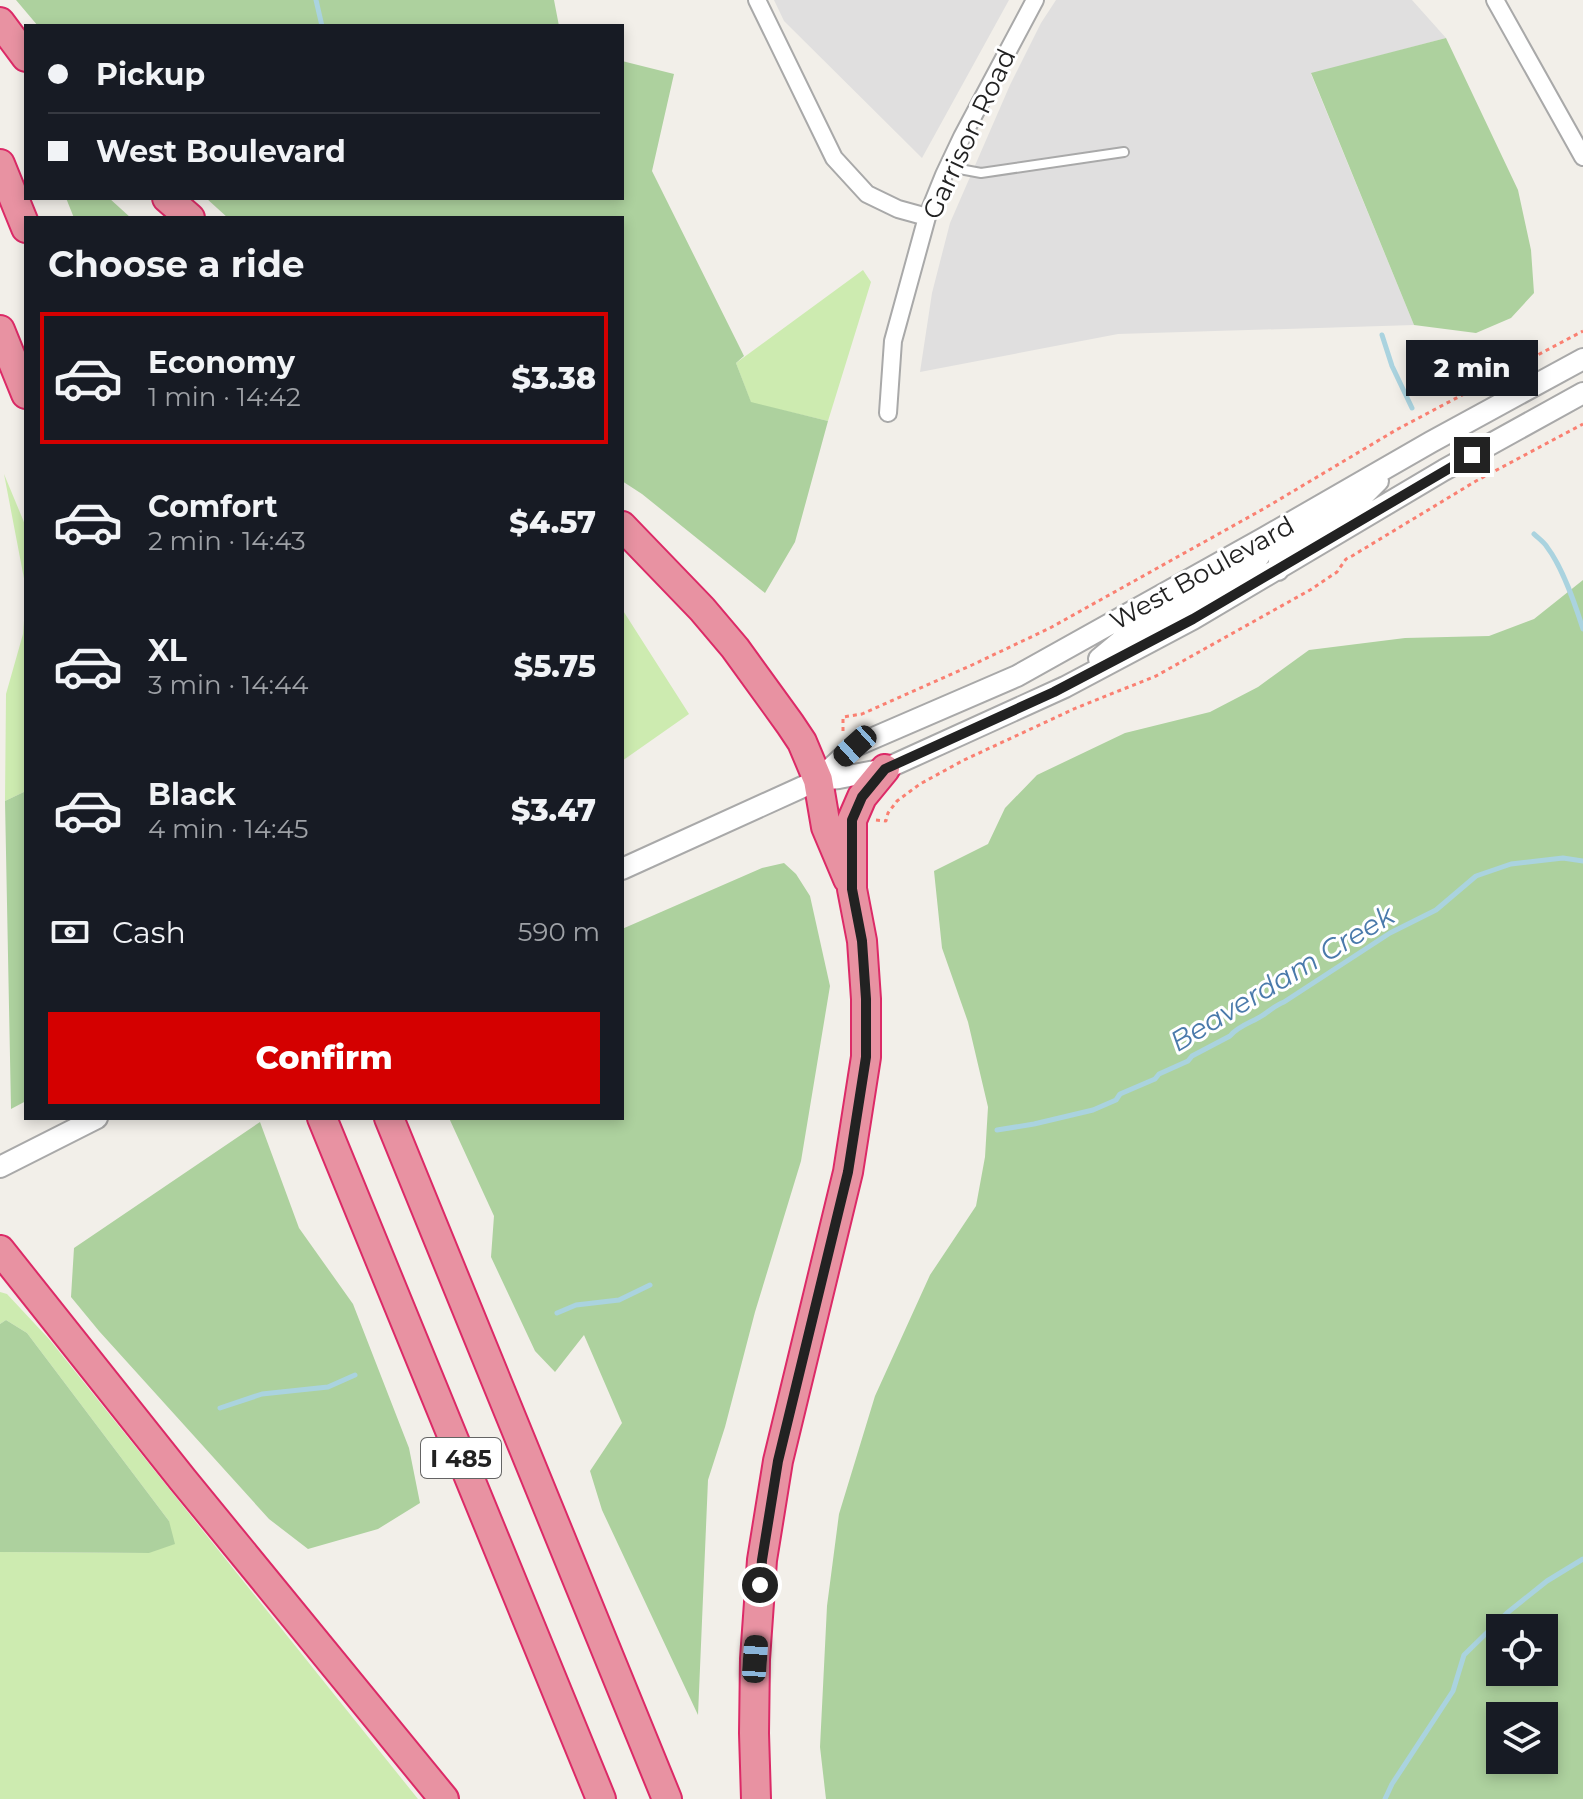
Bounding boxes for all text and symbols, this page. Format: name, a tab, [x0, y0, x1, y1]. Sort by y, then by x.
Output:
street label: Garrison Road	[916, 44, 1022, 224]
text: Pickup	[96, 56, 205, 93]
text: West Boulevard	[96, 133, 346, 170]
text: Choose a ride	[48, 242, 305, 286]
callout: 2 min	[1406, 339, 1538, 395]
icon: car	[52, 342, 124, 414]
text: Economy	[148, 344, 295, 381]
text: 2 min	[1434, 352, 1510, 384]
text: $3.38	[512, 360, 596, 397]
text: 1 min · 14:42	[148, 381, 301, 413]
route end	[1454, 437, 1490, 473]
icon: car	[52, 486, 124, 558]
text: Comfort	[148, 488, 278, 525]
text: $4.57	[509, 504, 596, 541]
street label: West Boulevard	[1104, 509, 1300, 637]
text: 2 min · 14:43	[148, 525, 306, 557]
icon: car	[52, 630, 124, 702]
text: XL	[148, 632, 187, 669]
text: $5.75	[514, 648, 596, 685]
text: 3 min · 14:44	[148, 669, 308, 701]
car	[829, 721, 881, 771]
icon: car	[52, 774, 124, 846]
text: Black	[148, 776, 236, 813]
text: $3.47	[511, 792, 596, 829]
text: 4 min · 14:45	[148, 813, 308, 845]
water label: Beaverdam Creek	[1164, 897, 1402, 1059]
icon: cash	[48, 910, 92, 954]
text: Cash	[112, 914, 186, 951]
text: 590 m	[518, 916, 600, 948]
button: Confirm	[48, 1012, 600, 1104]
road number: I 485	[421, 1438, 501, 1478]
route start	[742, 1567, 778, 1603]
map controls	[1486, 1614, 1558, 1774]
button: locate	[1486, 1614, 1558, 1686]
car	[741, 1634, 769, 1684]
button: layers	[1486, 1702, 1558, 1774]

